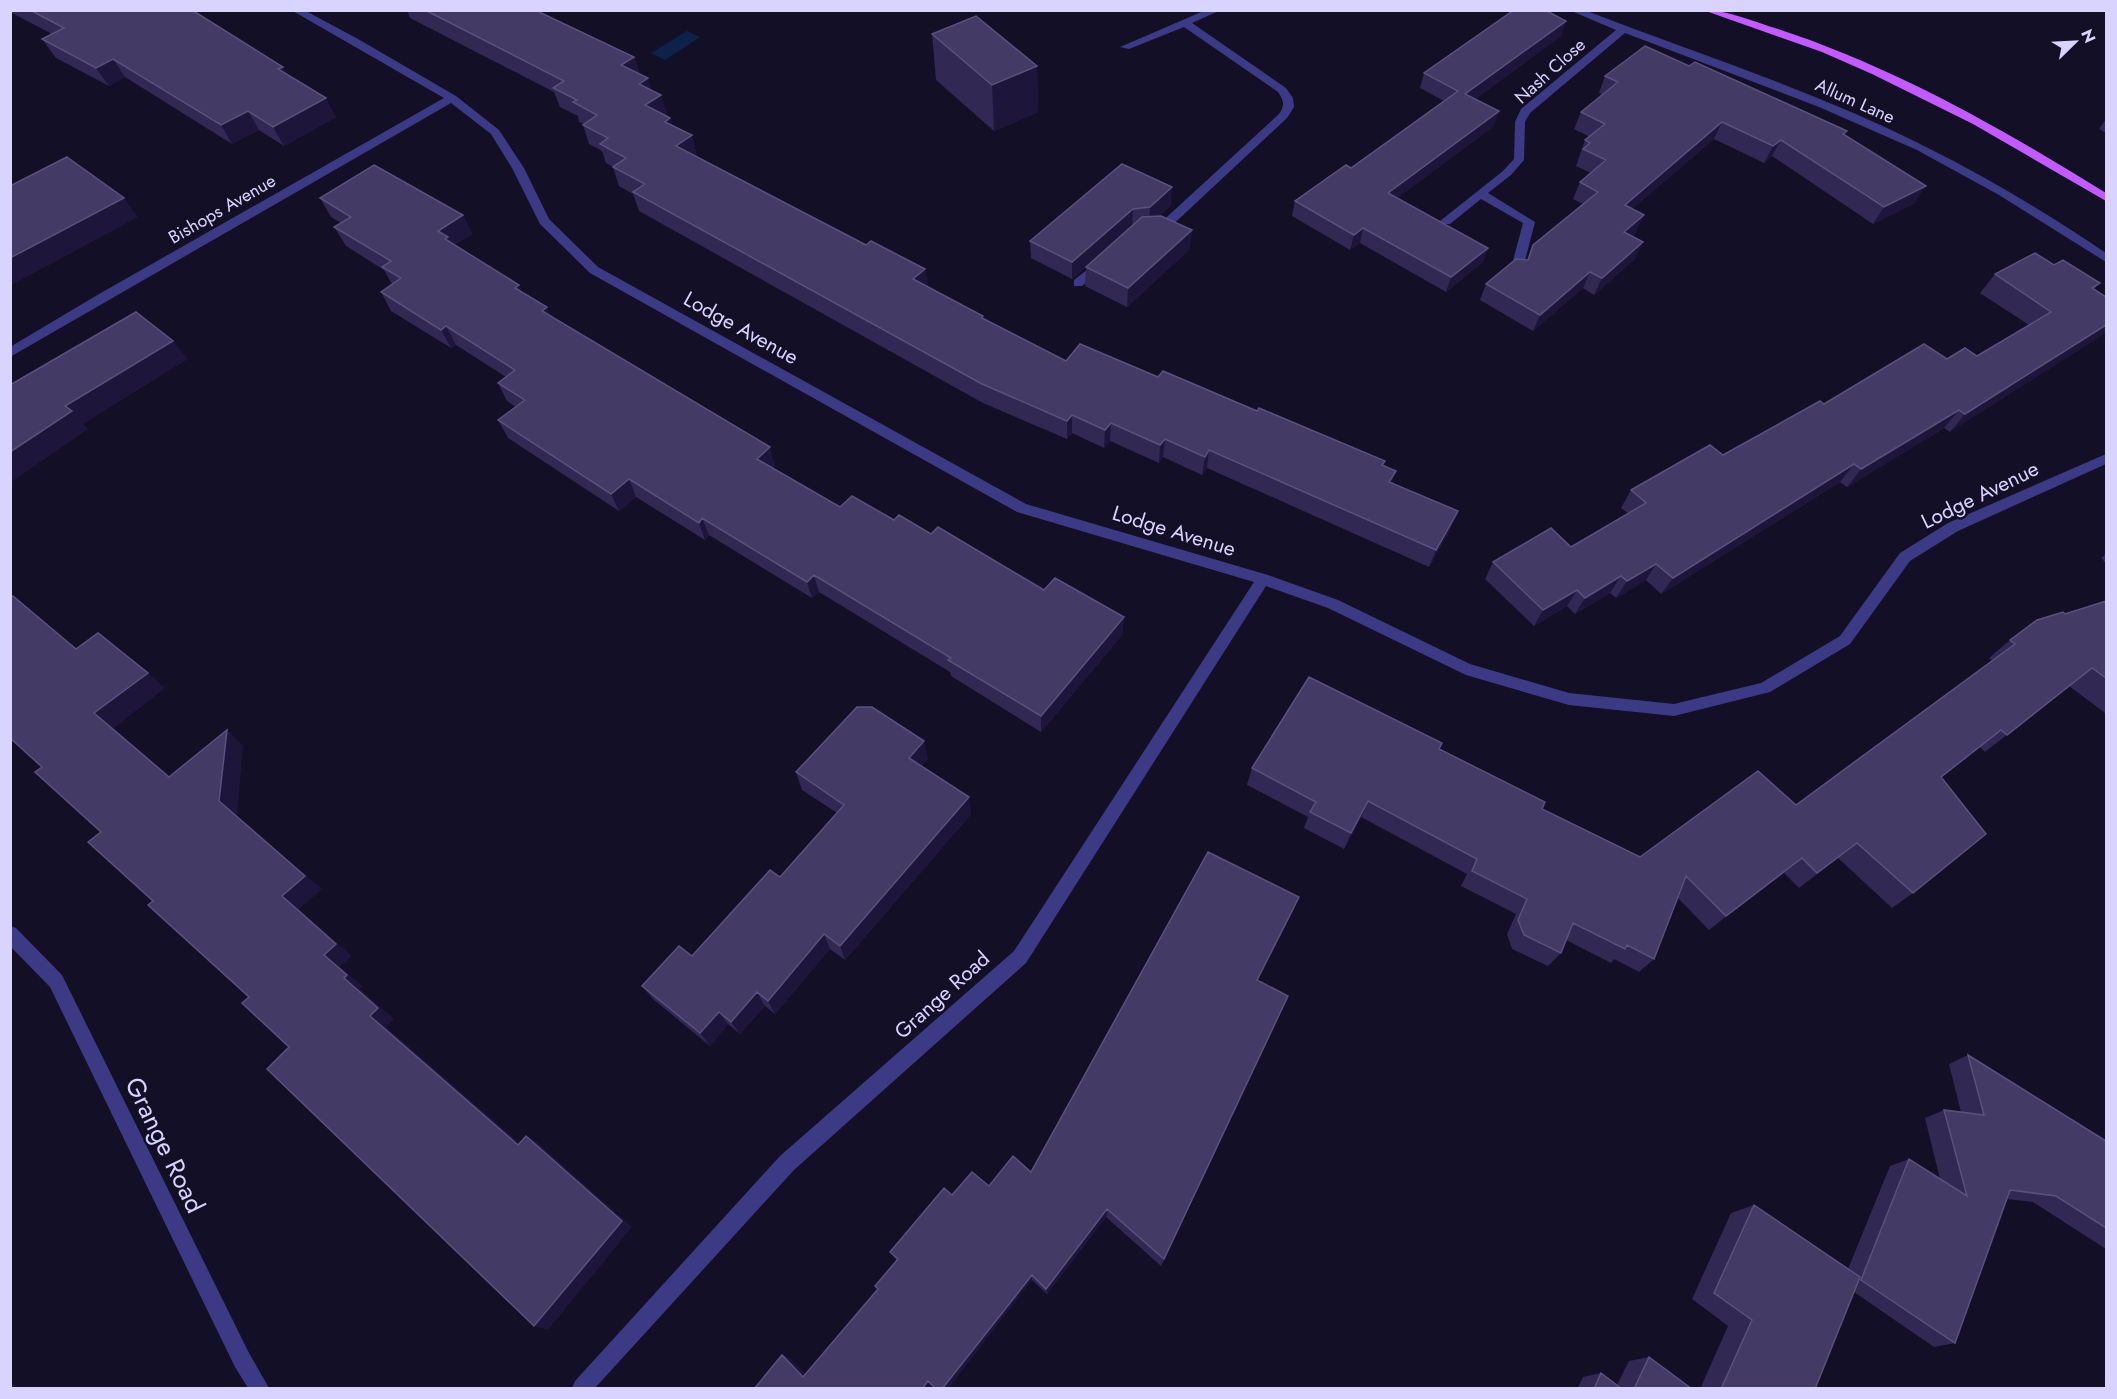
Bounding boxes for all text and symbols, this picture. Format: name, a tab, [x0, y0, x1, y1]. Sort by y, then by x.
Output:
north arrow	[2045, 12, 2105, 72]
text: N	[2075, 26, 2101, 47]
street label: Nash Close	[1509, 32, 1591, 110]
street label: Allum Lane	[1811, 72, 1899, 130]
street label: Bishops Avenue	[163, 168, 281, 250]
street label: Lodge Avenue	[678, 284, 804, 372]
street label: Lodge Avenue	[1916, 454, 2044, 536]
street label: Lodge Avenue	[1109, 498, 1239, 564]
street label: Grange Road	[888, 944, 996, 1046]
street label: Grange Road	[116, 1070, 214, 1220]

